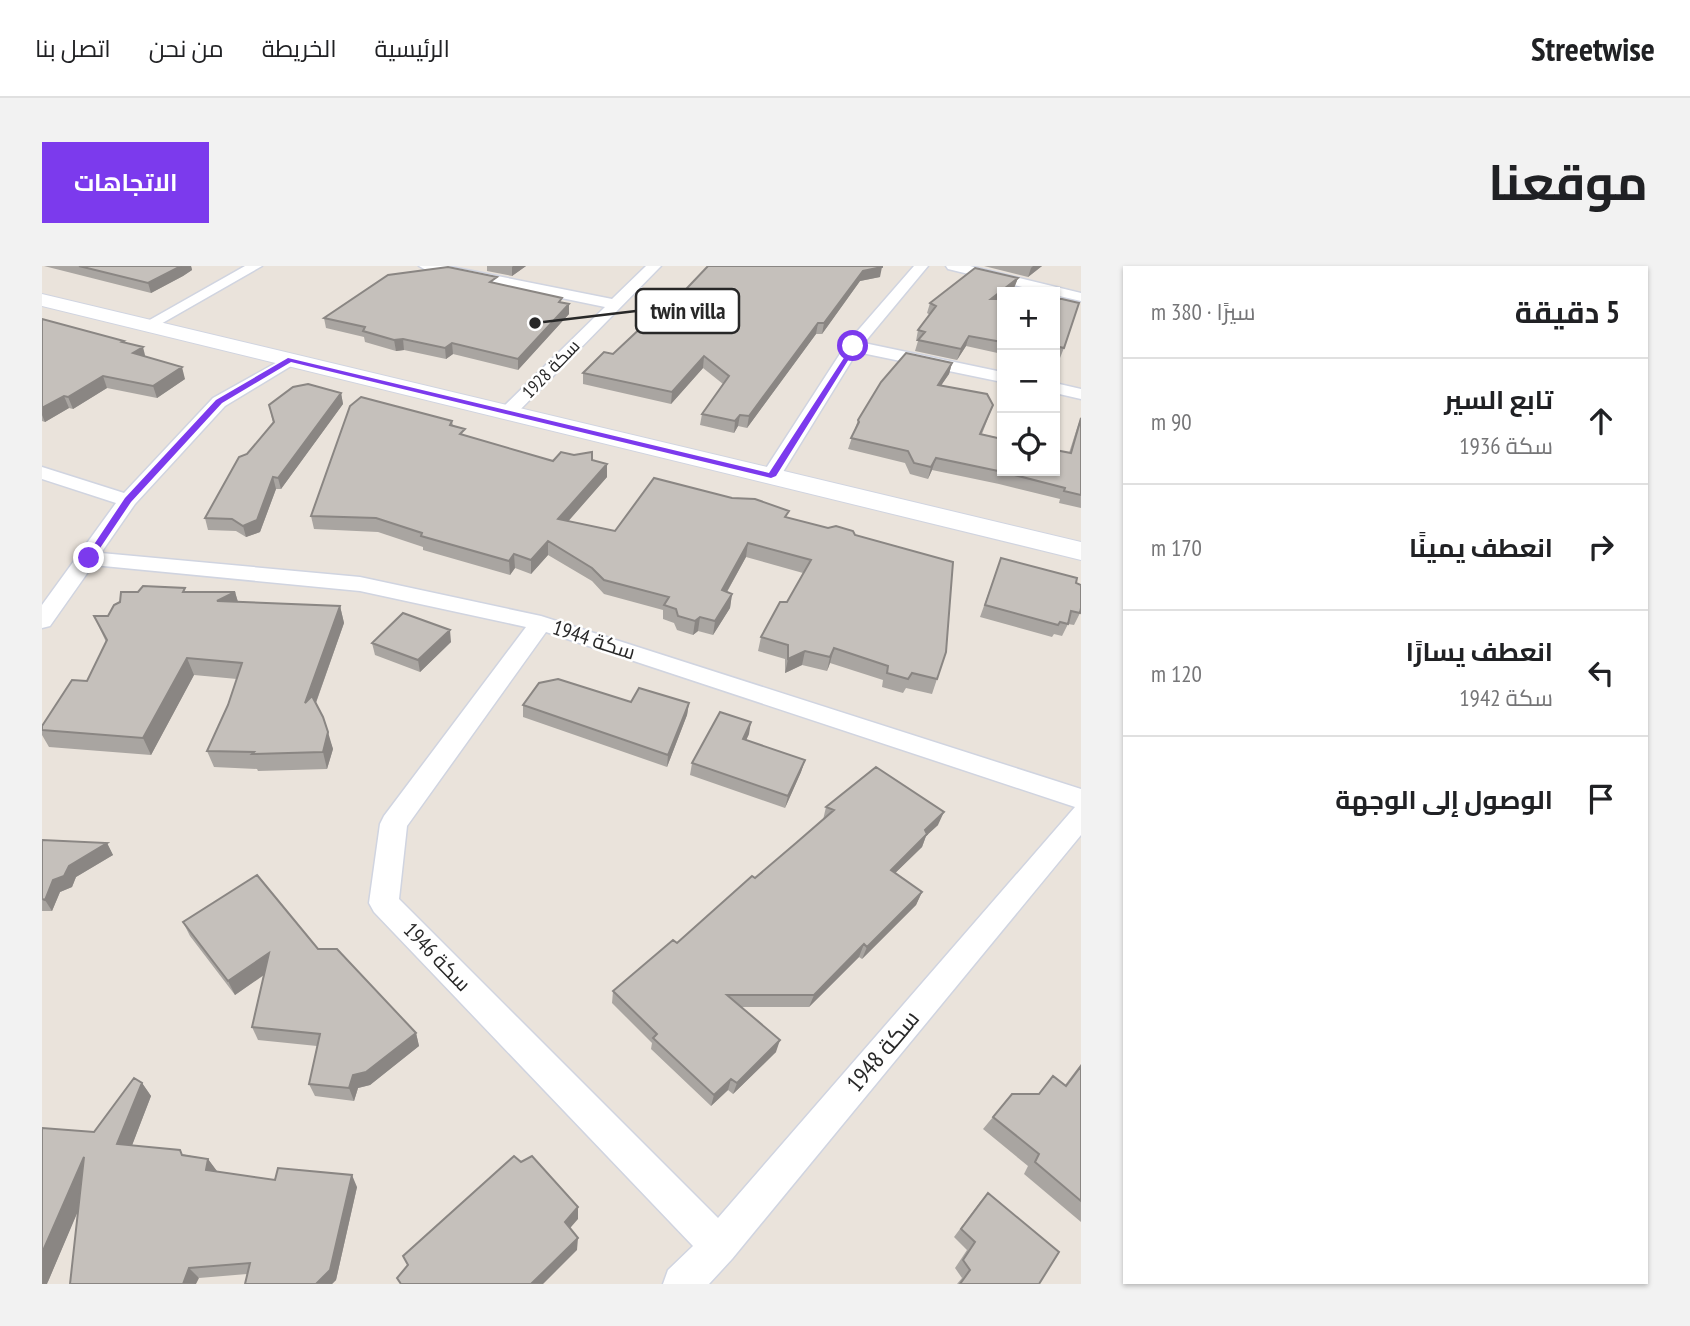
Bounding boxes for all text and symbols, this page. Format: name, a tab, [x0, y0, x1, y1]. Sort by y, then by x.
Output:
text: Streetwise	[1531, 27, 1655, 70]
text: اتصل بنا	[35, 33, 111, 64]
text: من نحن	[149, 33, 224, 64]
text: الخريطة	[262, 33, 337, 64]
text: الرئيسية	[375, 33, 450, 64]
button: الاتجاهات	[42, 142, 209, 223]
text: موقعنا	[1488, 150, 1648, 214]
map controls	[997, 287, 1060, 476]
button: +	[997, 287, 1060, 350]
callout: twin villa	[636, 289, 739, 333]
text: 5 دقيقة	[1515, 292, 1620, 331]
text: twin villa	[651, 296, 725, 325]
text: سيرًا · 380 m	[1151, 297, 1255, 326]
route start	[837, 330, 868, 361]
street label: سكة 1928	[517, 334, 584, 403]
button: −	[997, 350, 1060, 413]
text: تابع السير	[1444, 383, 1553, 416]
icon: ahead	[1582, 402, 1620, 440]
text: 90 m	[1151, 407, 1192, 436]
button: locate	[997, 413, 1060, 476]
text: سكة 1936	[1459, 431, 1553, 460]
icon: right	[1582, 528, 1620, 566]
text: انعطف يمينًا	[1409, 531, 1553, 564]
text: 170 m	[1151, 533, 1202, 562]
route end	[73, 542, 104, 573]
street label: سكة 1944	[549, 613, 639, 666]
text: انعطف يسارًا	[1406, 635, 1553, 668]
icon: left	[1582, 654, 1620, 692]
text: 120 m	[1151, 659, 1202, 688]
text: سكة 1942	[1459, 683, 1553, 712]
icon: arrive	[1582, 780, 1620, 818]
text: الوصول إلى الوجهة	[1335, 783, 1553, 816]
street label: سكة 1946	[398, 916, 477, 997]
street label: سكة 1948	[839, 1003, 926, 1098]

